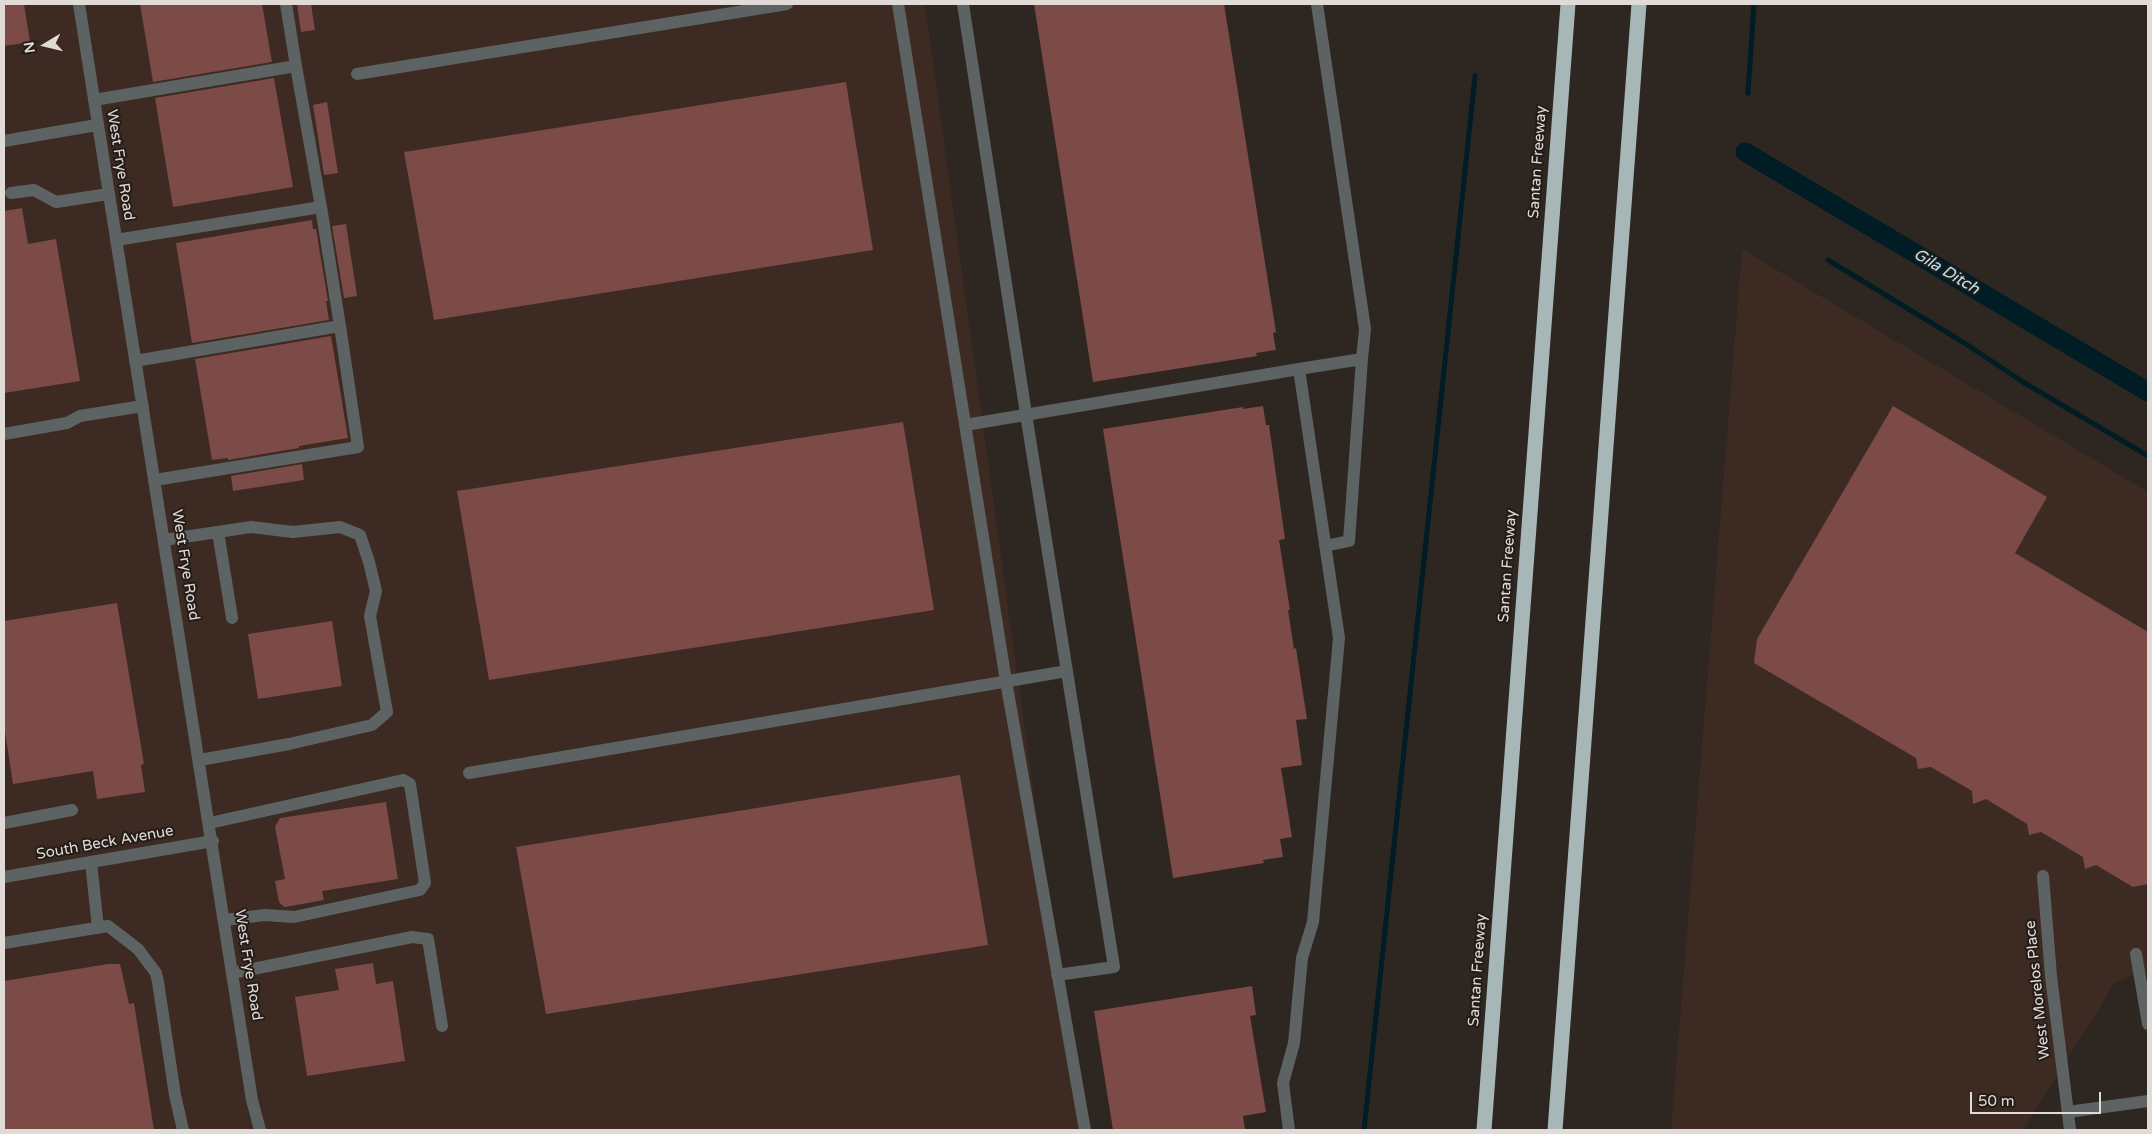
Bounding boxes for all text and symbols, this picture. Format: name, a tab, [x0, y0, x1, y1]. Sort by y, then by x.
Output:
north arrow	[20, 20, 70, 70]
text: N	[20, 41, 39, 54]
street label: Santan Freeway	[1525, 105, 1551, 219]
street label: West Frye Road	[102, 108, 138, 222]
water label: Gila Ditch	[1910, 245, 1982, 299]
street label: West Frye Road	[167, 508, 203, 622]
street label: Santan Freeway	[1495, 509, 1521, 623]
street label: South Beck Avenue	[35, 822, 175, 864]
street label: West Frye Road	[230, 908, 266, 1022]
street label: Santan Freeway	[1465, 913, 1491, 1027]
street label: West Morelos Place	[2022, 920, 2054, 1060]
scale bar	[1972, 1082, 2103, 1114]
text: 50 m	[1978, 1092, 2015, 1110]

